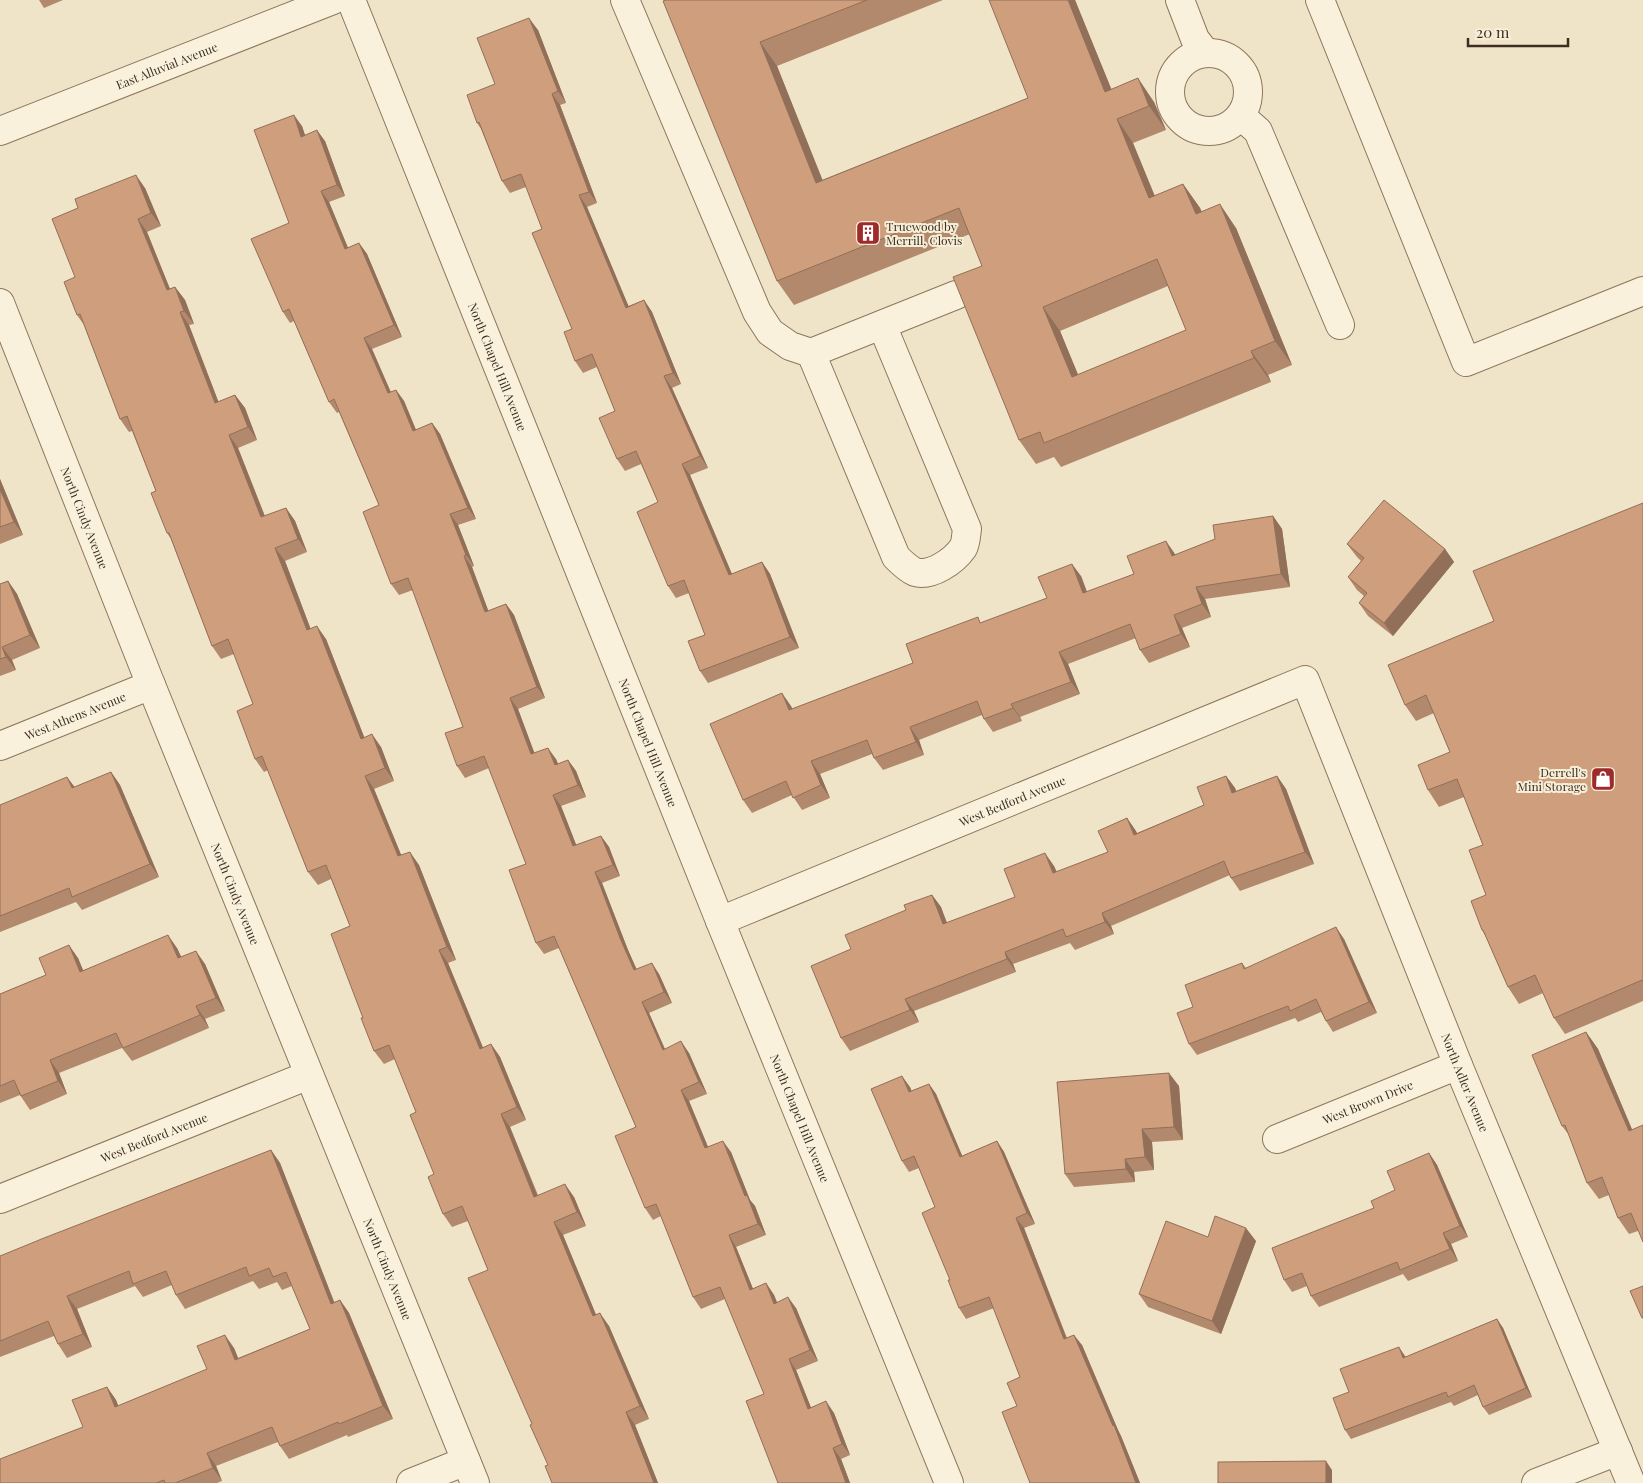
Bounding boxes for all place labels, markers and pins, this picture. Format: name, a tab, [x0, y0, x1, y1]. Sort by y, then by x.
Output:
place label: Truewood by Merrill, Clovis	[886, 218, 962, 248]
building icon: Truewood by Merrill, Clovis	[855, 220, 881, 246]
place label: Derrell's Mini Storage	[1517, 764, 1586, 794]
shop icon: Derrell's Mini Storage	[1590, 766, 1616, 792]

